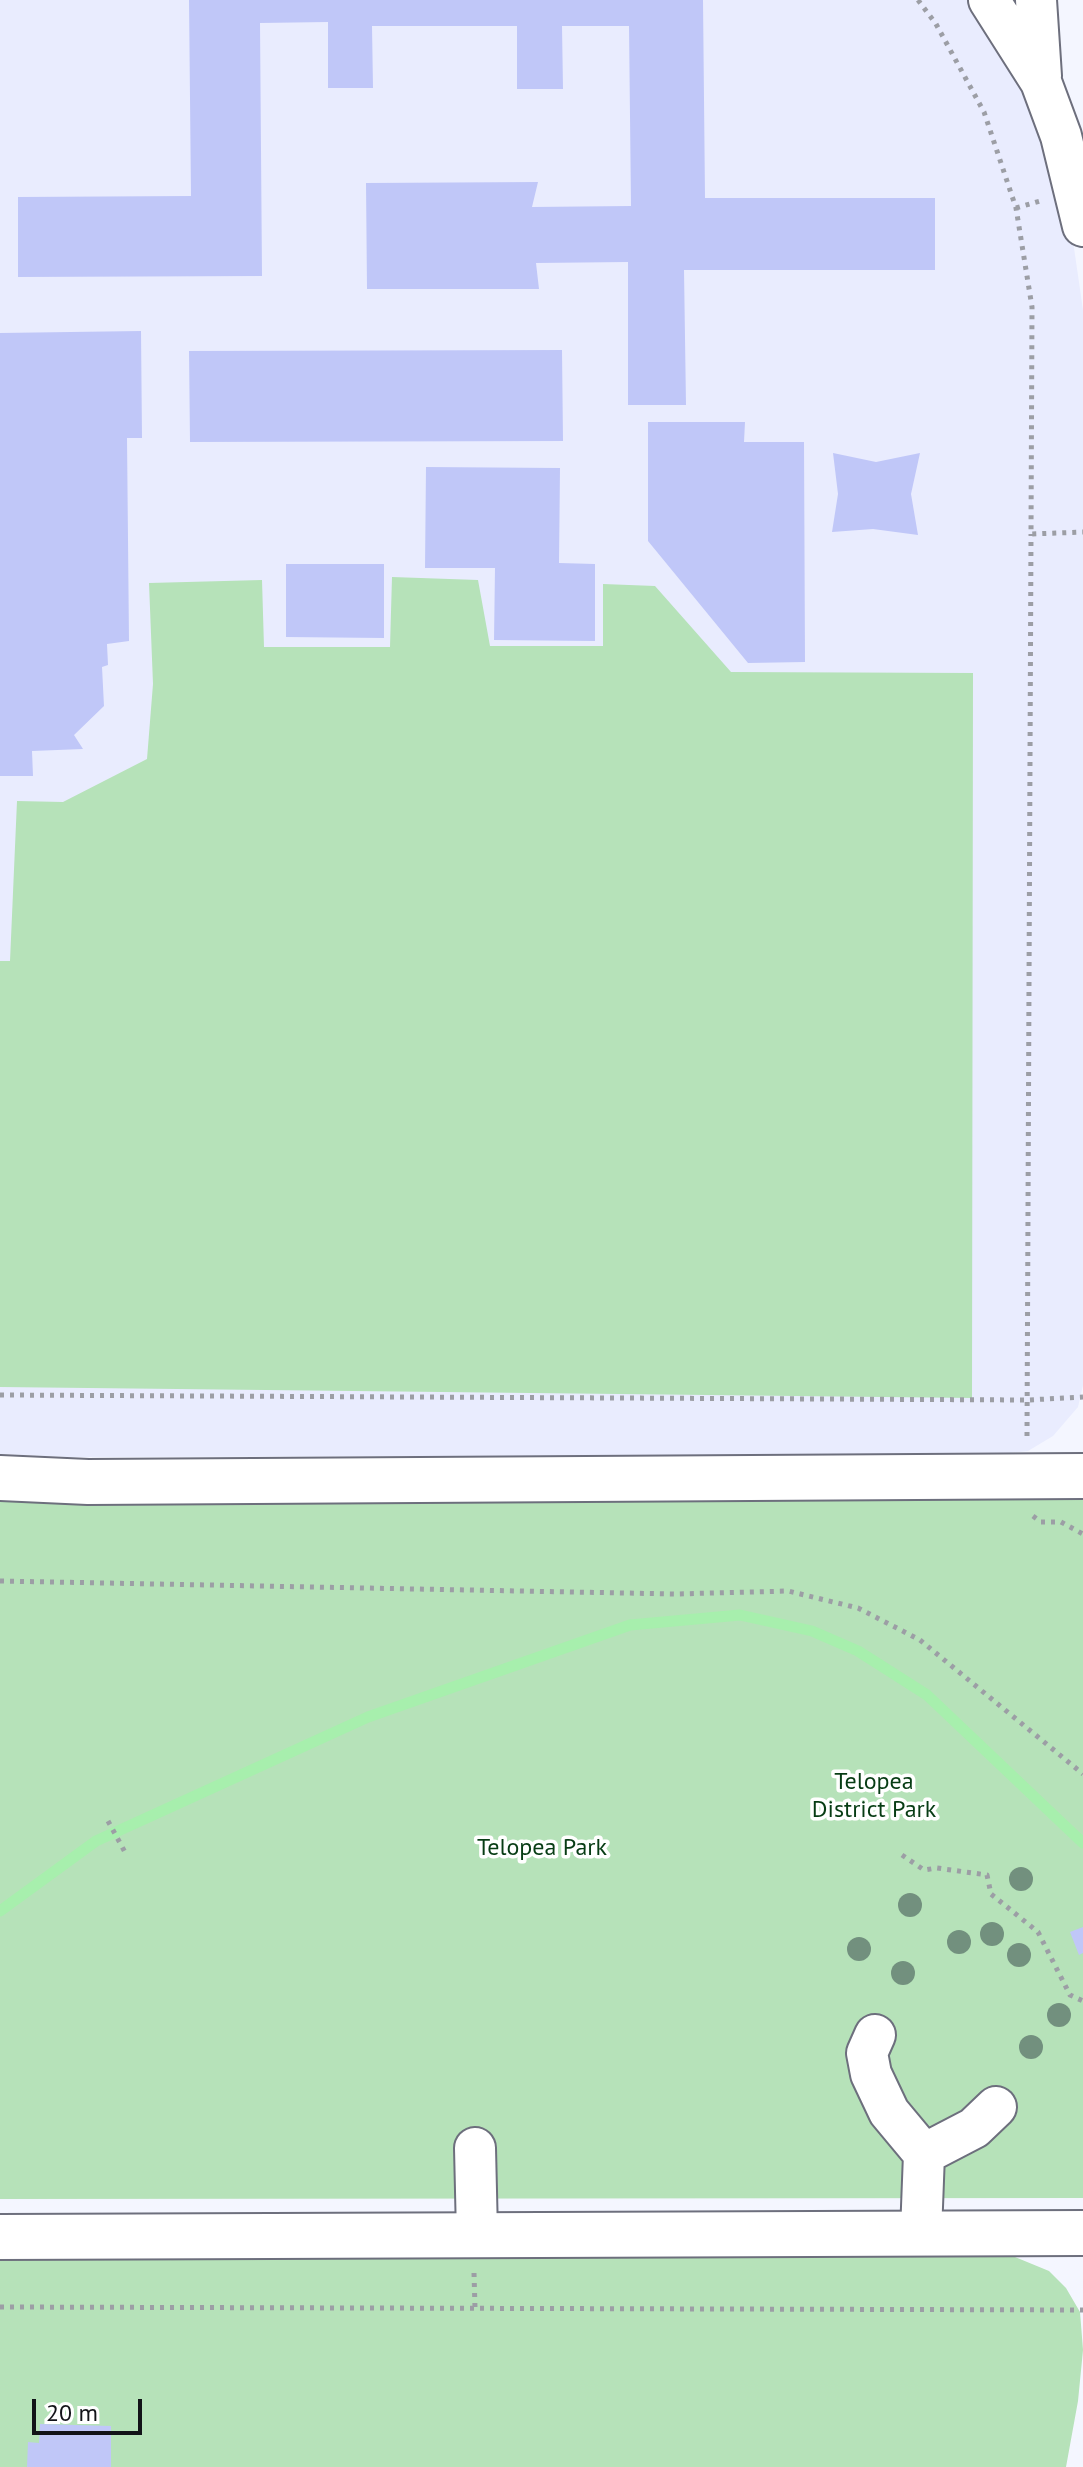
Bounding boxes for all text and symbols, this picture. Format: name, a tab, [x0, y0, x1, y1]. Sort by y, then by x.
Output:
park label: Telopea District Park	[812, 1768, 936, 1824]
park label: Telopea Park	[477, 1834, 607, 1862]
scale bar	[36, 2383, 146, 2433]
text: 20 m	[46, 2397, 98, 2428]

